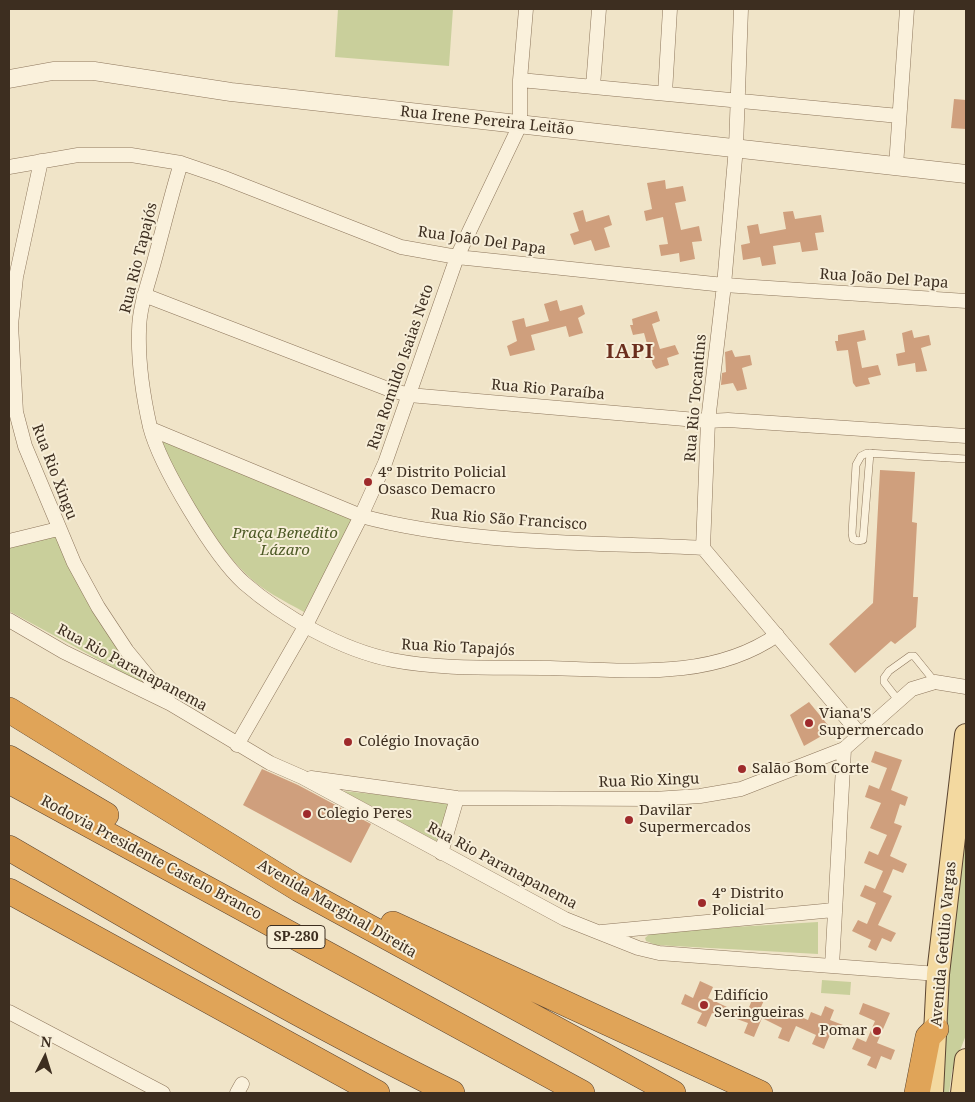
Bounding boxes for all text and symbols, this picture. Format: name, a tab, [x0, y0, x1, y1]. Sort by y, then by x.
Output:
street label: Rua Irene Pereira Leitão	[399, 103, 575, 139]
street label: Rua Rio Tapajós	[117, 201, 161, 315]
street label: Rua João Del Papa	[417, 223, 547, 259]
street label: Rua João Del Papa	[819, 266, 949, 292]
street label: Rua Romildo Isaias Neto	[364, 282, 438, 452]
street label: Rua Rio Tocantins	[681, 333, 711, 463]
district label: IAPI	[606, 340, 654, 364]
street label: Rua Rio Paraíba	[490, 376, 606, 404]
street label: Rua Rio Xingu	[28, 422, 80, 522]
place label: 4º Distrito Policial Osasco Demacro	[378, 464, 506, 499]
marker: 4º Distrito Policial Osasco Demacro	[362, 476, 374, 488]
street label: Rua Rio São Francisco	[430, 506, 588, 534]
park label: Praça Benedito Lázaro	[232, 525, 338, 560]
street label: Rua Rio Paranapanema	[54, 621, 210, 715]
street label: Rua Rio Tapajós	[401, 636, 515, 660]
place label: Viana'S Supermercado	[819, 705, 924, 740]
marker: Viana'S Supermercado	[803, 717, 815, 729]
place label: Colégio Inovação	[358, 733, 479, 751]
marker: Colégio Inovação	[342, 736, 354, 748]
place label: Salão Bom Corte	[752, 760, 869, 778]
marker: Salão Bom Corte	[736, 763, 748, 775]
street label: Rua Rio Xingu	[598, 770, 700, 792]
street label: Rodovia Presidente Castelo Branco	[37, 792, 265, 924]
place label: Davilar Supermercados	[639, 802, 751, 837]
place label: Colegio Peres	[317, 805, 412, 823]
marker: Colegio Peres	[301, 808, 313, 820]
marker: Davilar Supermercados	[623, 814, 635, 826]
street label: Rua Rio Paranapanema	[424, 819, 580, 913]
street label: Avenida Marginal Direita	[254, 856, 420, 962]
street label: Avenida Getúlio Vargas	[928, 861, 960, 1027]
place label: 4º Distrito Policial	[712, 885, 784, 920]
marker: 4º Distrito Policial	[696, 897, 708, 909]
road number: SP-280	[267, 926, 325, 949]
place label: Edifício Seringueiras	[714, 987, 804, 1022]
marker: Edifício Seringueiras	[698, 999, 710, 1011]
place label: Pomar	[820, 1022, 867, 1040]
marker: Pomar	[871, 1025, 883, 1037]
north arrow	[20, 1032, 70, 1082]
text: N	[40, 1032, 53, 1052]

